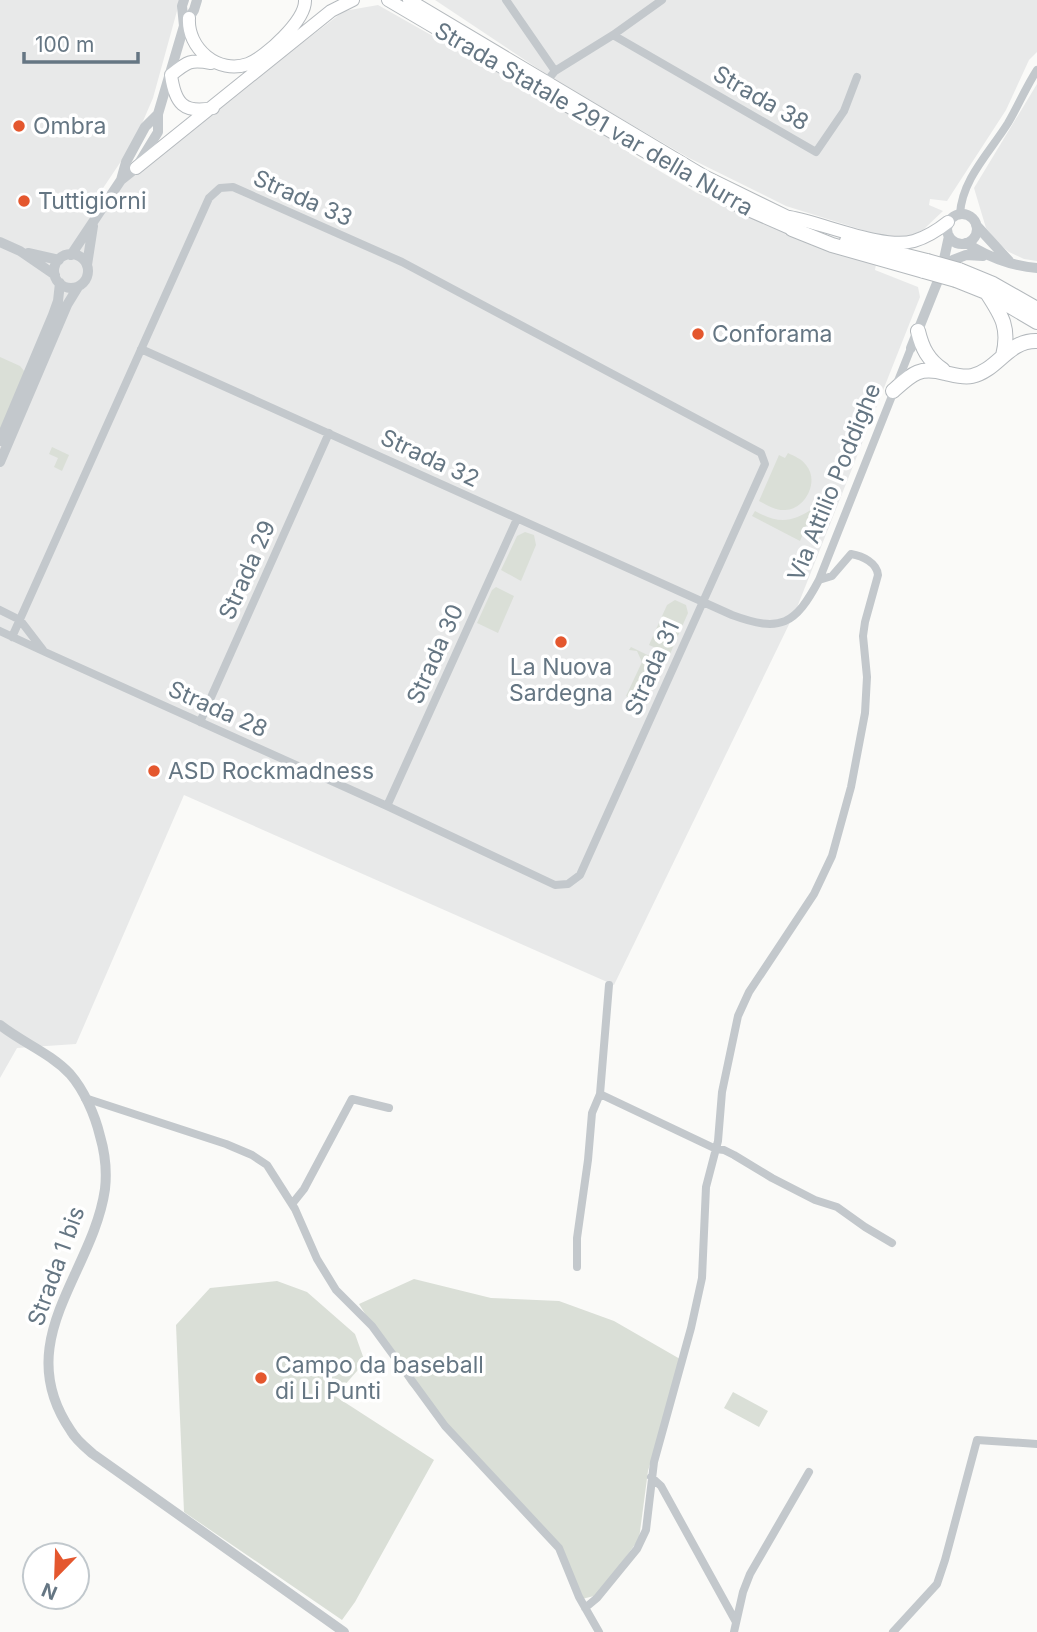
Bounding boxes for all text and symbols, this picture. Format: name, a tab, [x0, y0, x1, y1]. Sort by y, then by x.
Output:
street label: Strada Statale 291 var della Nurra	[430, 16, 758, 222]
scale bar	[24, 21, 138, 65]
text: 100 m	[35, 32, 94, 57]
street label: Strada 38	[708, 59, 814, 137]
place label: Ombra	[33, 112, 106, 140]
marker: Ombra	[11, 118, 27, 134]
street label: Strada 33	[249, 164, 357, 232]
place label: Tuttigiorni	[38, 187, 146, 215]
marker: Tuttigiorni	[16, 193, 32, 209]
place label: Conforama	[712, 320, 832, 348]
marker: Conforama	[690, 326, 706, 342]
street label: Via Attilio Poddighe	[782, 379, 886, 585]
street label: Strada 32	[376, 423, 484, 493]
street label: Strada 29	[213, 516, 281, 624]
street label: Strada 30	[401, 600, 469, 708]
street label: Strada 31	[619, 616, 685, 720]
marker: La Nuova Sardegna	[553, 634, 569, 650]
place label: La Nuova Sardegna	[509, 653, 613, 707]
street label: Strada 28	[164, 675, 272, 743]
place label: ASD Rockmadness	[168, 757, 374, 785]
marker: ASD Rockmadness	[146, 763, 162, 779]
street label: Strada 1 bis	[21, 1203, 91, 1329]
place label: Campo da baseball di Li Punti	[275, 1351, 484, 1405]
marker: Campo da baseball di Li Punti	[253, 1370, 269, 1386]
north arrow	[21, 1541, 91, 1611]
text: N	[38, 1578, 61, 1605]

